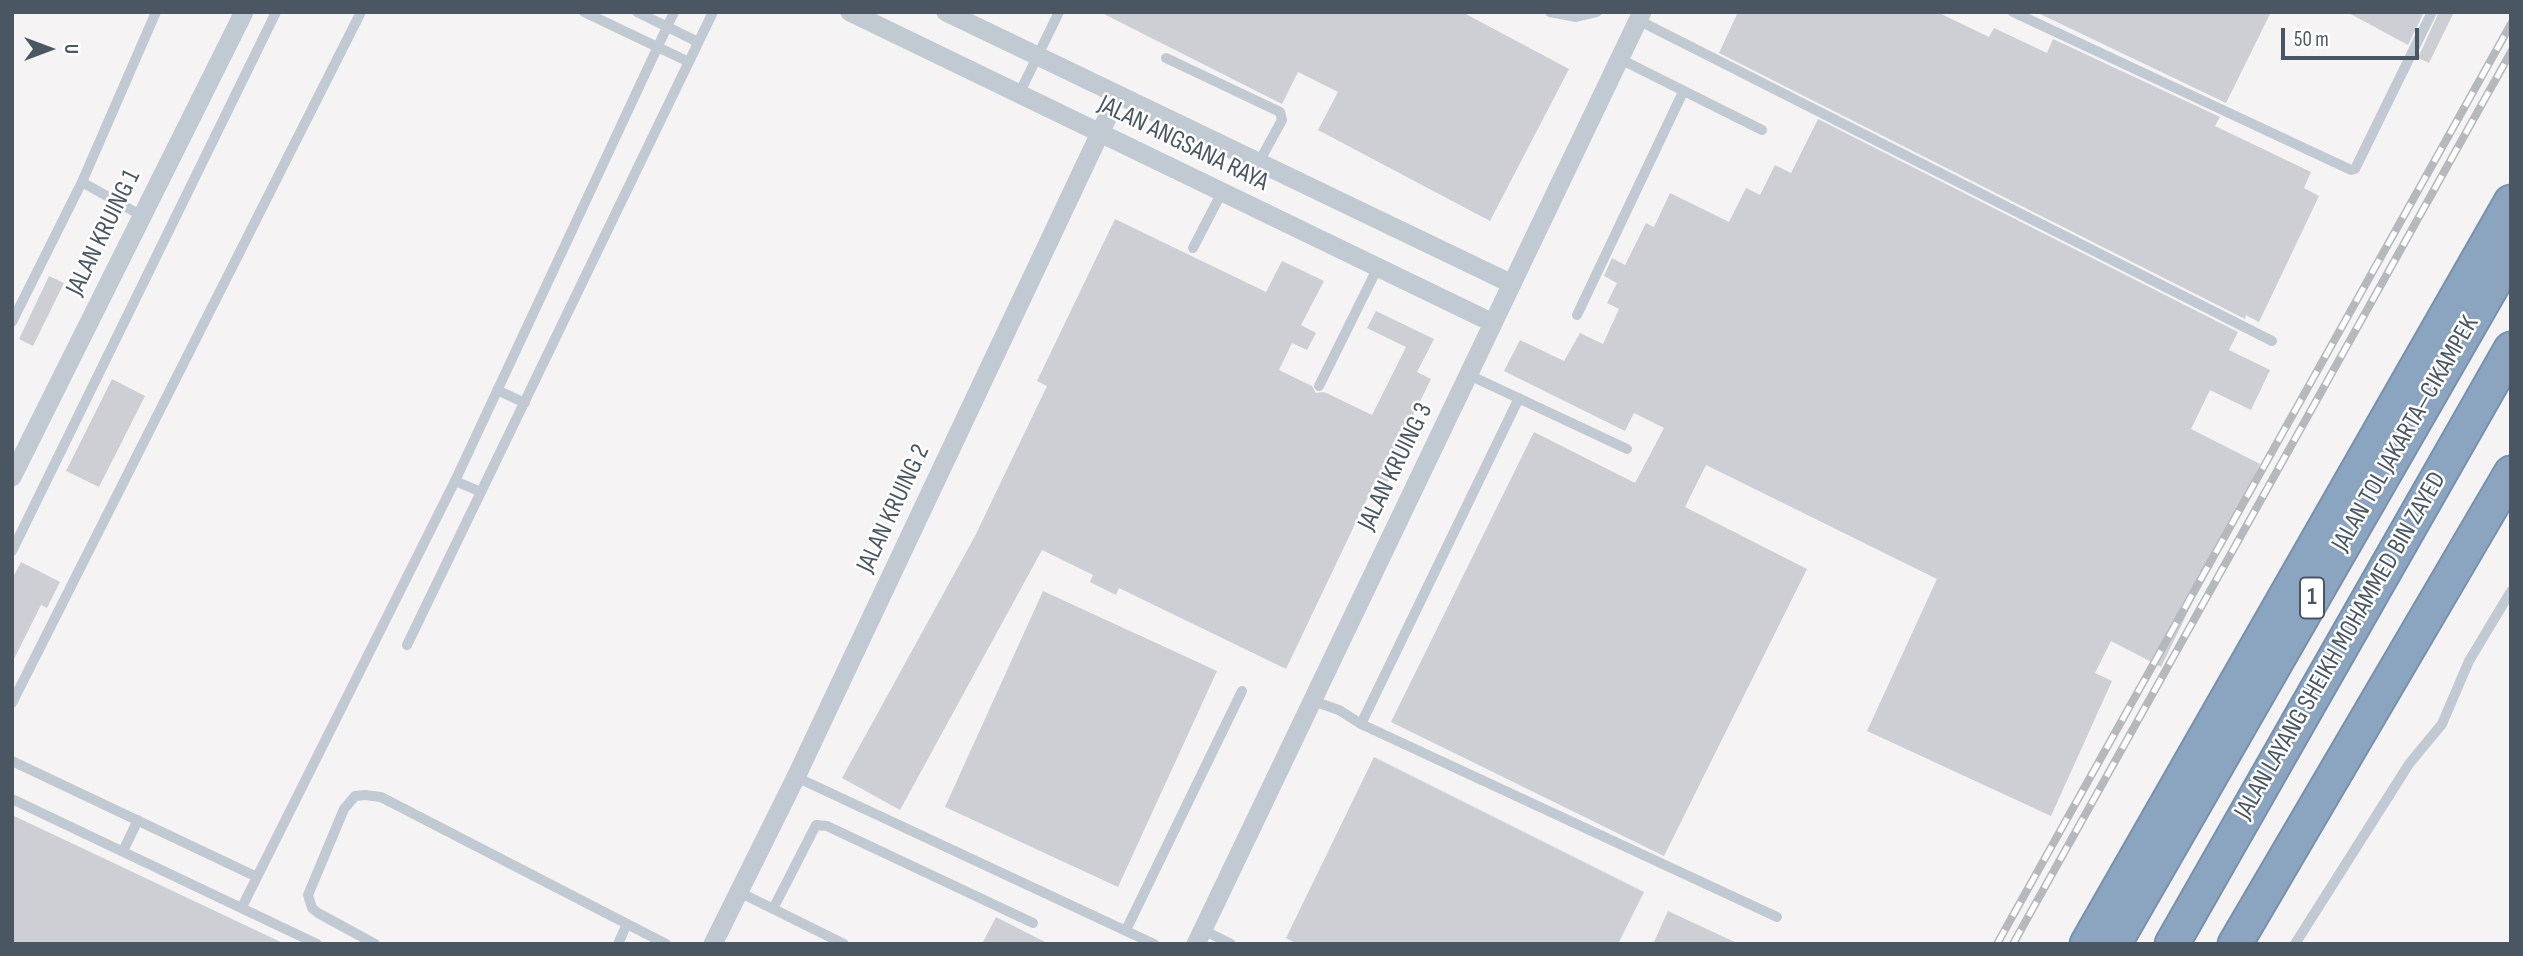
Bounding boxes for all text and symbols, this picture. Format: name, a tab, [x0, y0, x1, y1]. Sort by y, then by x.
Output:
north arrow	[14, 14, 84, 84]
scale bar	[2285, 14, 2423, 58]
text: 50 m	[2294, 27, 2329, 52]
text: U	[59, 44, 82, 54]
street label: JALAN ANGSANA RAYA	[1093, 89, 1273, 199]
street label: JALAN KRUING 1	[60, 165, 148, 301]
street label: JALAN TOL JAKARTA–CIKAMPEK	[2326, 311, 2486, 557]
street label: JALAN KRUING 3	[1352, 398, 1440, 536]
street label: JALAN KRUING 2	[851, 440, 937, 578]
street label: JALAN LAYANG SHEIKH MOHAMMED BIN ZAYED	[2229, 467, 2453, 825]
road number: 1	[2300, 578, 2324, 618]

